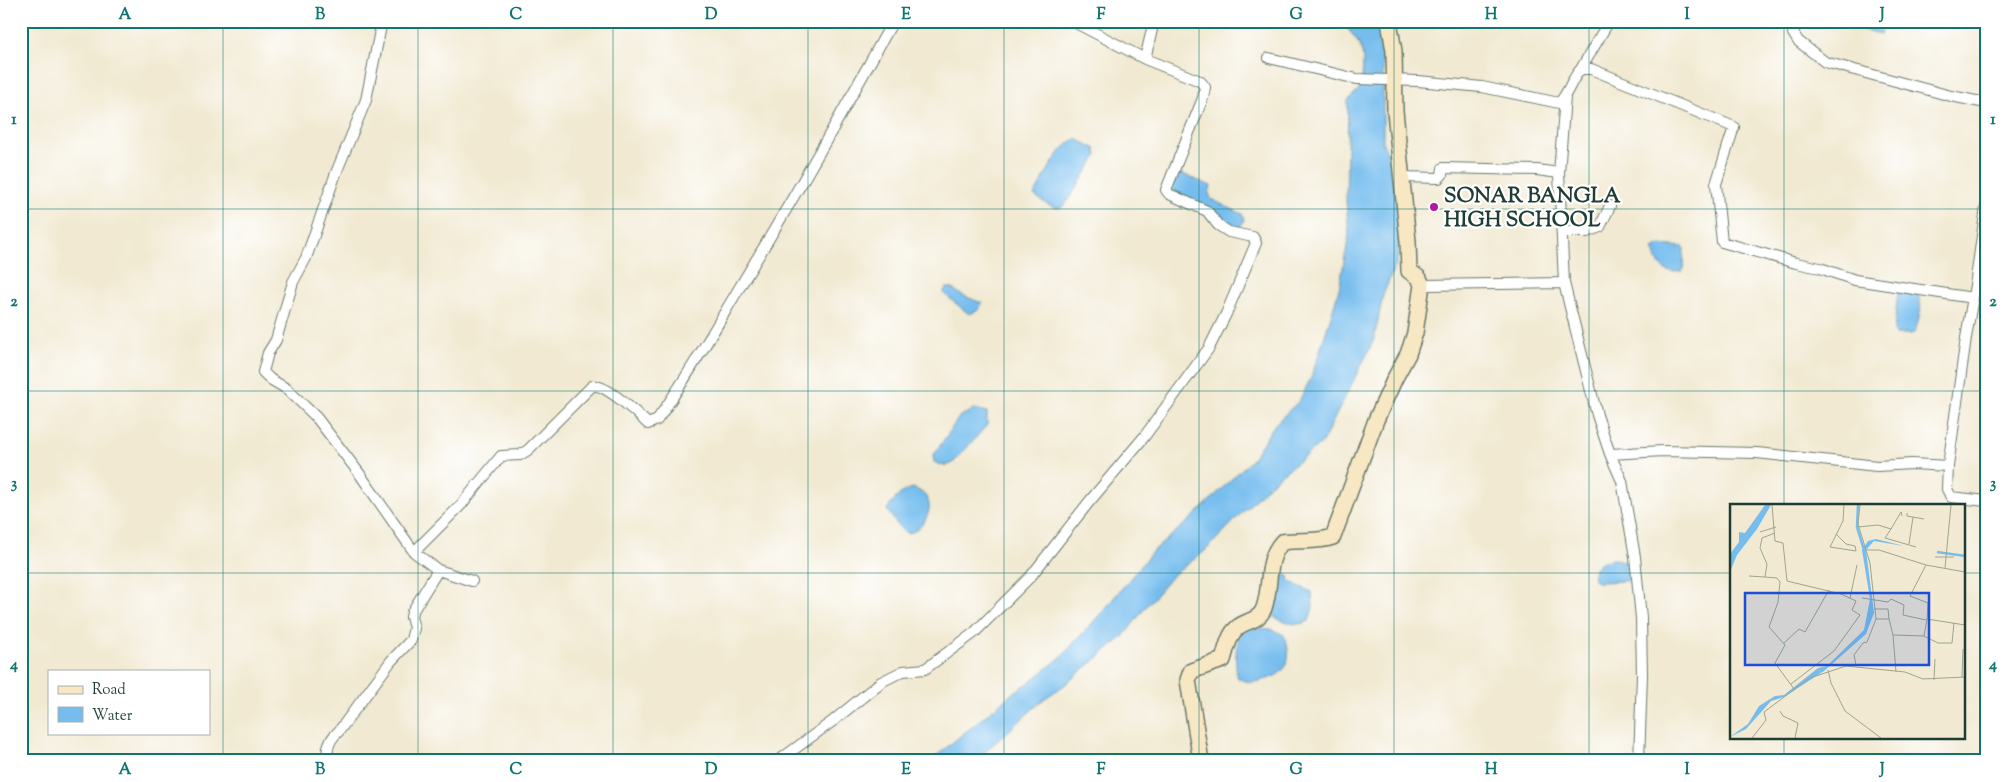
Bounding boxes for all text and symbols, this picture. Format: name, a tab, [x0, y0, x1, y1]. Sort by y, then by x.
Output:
text: A	[119, 4, 132, 27]
text: B	[315, 4, 325, 27]
text: C	[510, 4, 523, 27]
text: D	[705, 4, 718, 27]
text: E	[901, 4, 911, 27]
text: F	[1097, 4, 1106, 27]
text: G	[1289, 4, 1303, 27]
text: H	[1485, 4, 1498, 27]
text: I	[1684, 4, 1690, 27]
text: J	[1878, 4, 1885, 27]
text: 1	[11, 109, 17, 132]
text: 1	[1990, 109, 1996, 132]
place label: SONAR BANGLA HIGH SCHOOL	[1444, 182, 1621, 236]
marker: SONAR BANGLA HIGH SCHOOL	[1428, 201, 1440, 213]
text: 2	[10, 291, 18, 314]
text: 2	[1989, 291, 1997, 314]
text: 3	[11, 473, 18, 496]
text: 3	[1990, 473, 1997, 496]
inset map	[1730, 504, 1964, 740]
text: 4	[9, 654, 18, 677]
text: 4	[1988, 654, 1997, 677]
legend	[48, 670, 210, 734]
text: Road	[92, 680, 126, 701]
text: Water	[92, 706, 133, 727]
text: A	[119, 759, 132, 782]
text: B	[315, 759, 325, 782]
text: C	[510, 759, 523, 782]
text: D	[705, 759, 718, 782]
text: E	[901, 759, 911, 782]
text: F	[1097, 759, 1106, 782]
text: G	[1289, 759, 1303, 782]
text: H	[1485, 759, 1498, 782]
text: I	[1684, 759, 1690, 782]
text: J	[1878, 759, 1885, 782]

